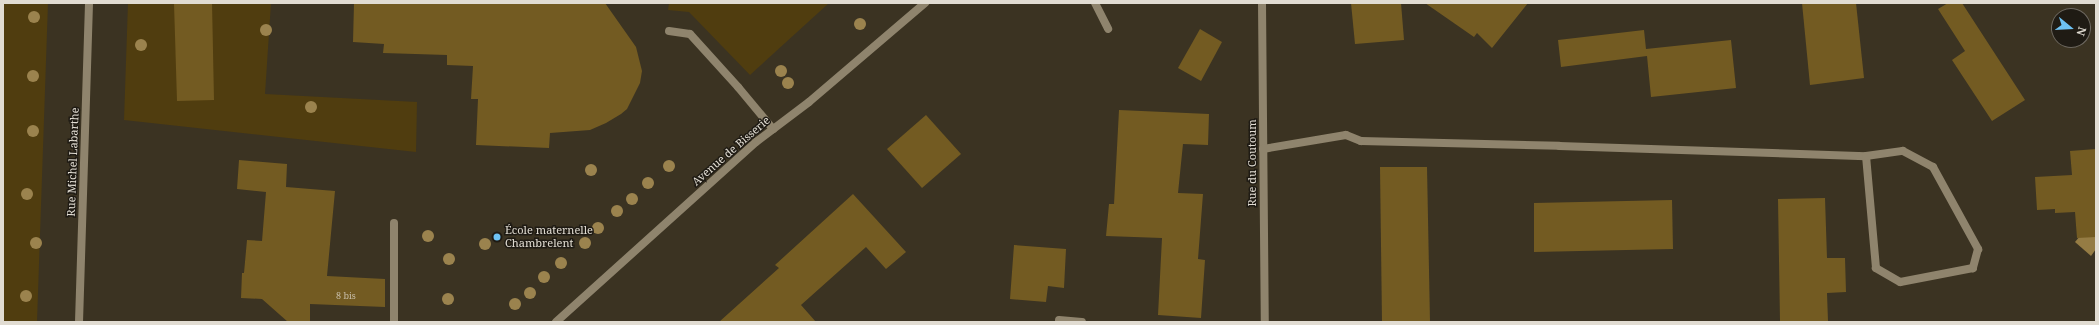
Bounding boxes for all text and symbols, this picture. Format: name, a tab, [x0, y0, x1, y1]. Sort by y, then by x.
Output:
north arrow	[2051, 8, 2091, 48]
text: N	[2073, 25, 2090, 38]
street label: Rue Michel Labarthe	[64, 107, 82, 217]
street label: Avenue de Bisserie	[689, 114, 773, 188]
street label: Rue du Coutoum	[1245, 119, 1259, 207]
place label: École maternelle Chambrelent	[505, 224, 593, 250]
marker: École maternelle Chambrelent	[492, 232, 502, 242]
house number: 8 bis	[336, 291, 356, 301]

